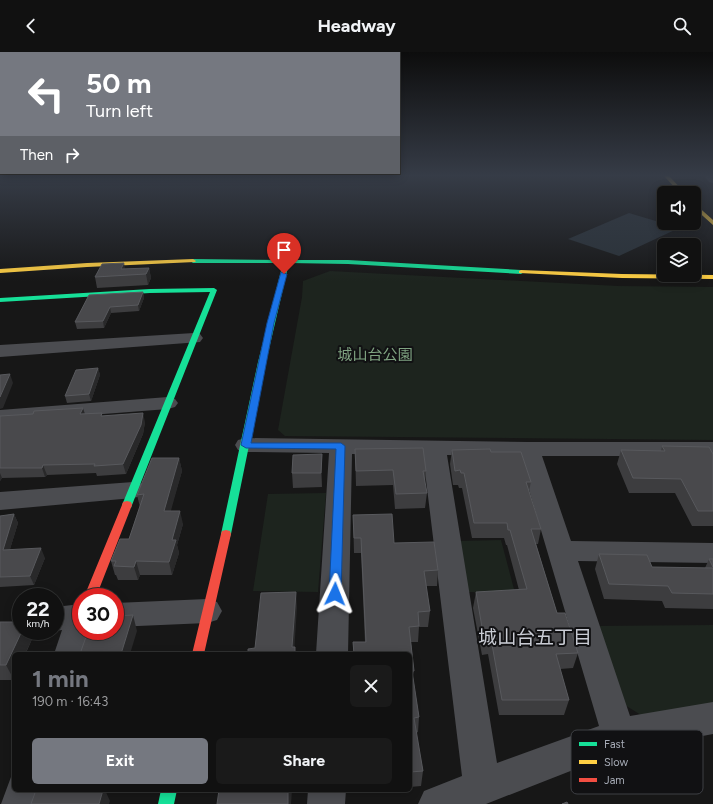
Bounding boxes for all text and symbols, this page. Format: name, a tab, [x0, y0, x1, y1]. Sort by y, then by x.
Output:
icon: back	[20, 15, 42, 37]
text: Headway	[317, 15, 396, 37]
icon: search	[671, 15, 693, 37]
text: 50 m	[86, 66, 152, 100]
icon: left	[20, 68, 72, 120]
text: Turn left	[86, 100, 153, 122]
icon: right	[61, 144, 83, 166]
text: Then	[20, 146, 53, 164]
map controls	[657, 186, 701, 282]
button: sound	[657, 186, 701, 230]
pin	[267, 233, 301, 274]
button: layers	[657, 238, 701, 282]
icon: arrive	[273, 239, 295, 261]
park label: 城山台公園	[337, 346, 413, 364]
position arrow	[314, 573, 356, 615]
speed limit sign: 30	[72, 588, 124, 640]
text: 22	[26, 597, 50, 621]
text: km/h	[27, 617, 49, 630]
district label: 城山台五丁目	[478, 626, 592, 649]
text: 1 min	[32, 664, 89, 693]
button: close	[350, 665, 392, 707]
text: 190 m · 16:43	[32, 694, 108, 709]
legend	[571, 730, 703, 794]
button: Exit	[32, 738, 208, 784]
button: Share	[216, 738, 392, 784]
text: Fast	[604, 738, 625, 751]
text: Slow	[604, 756, 628, 769]
text: Jam	[604, 774, 625, 787]

